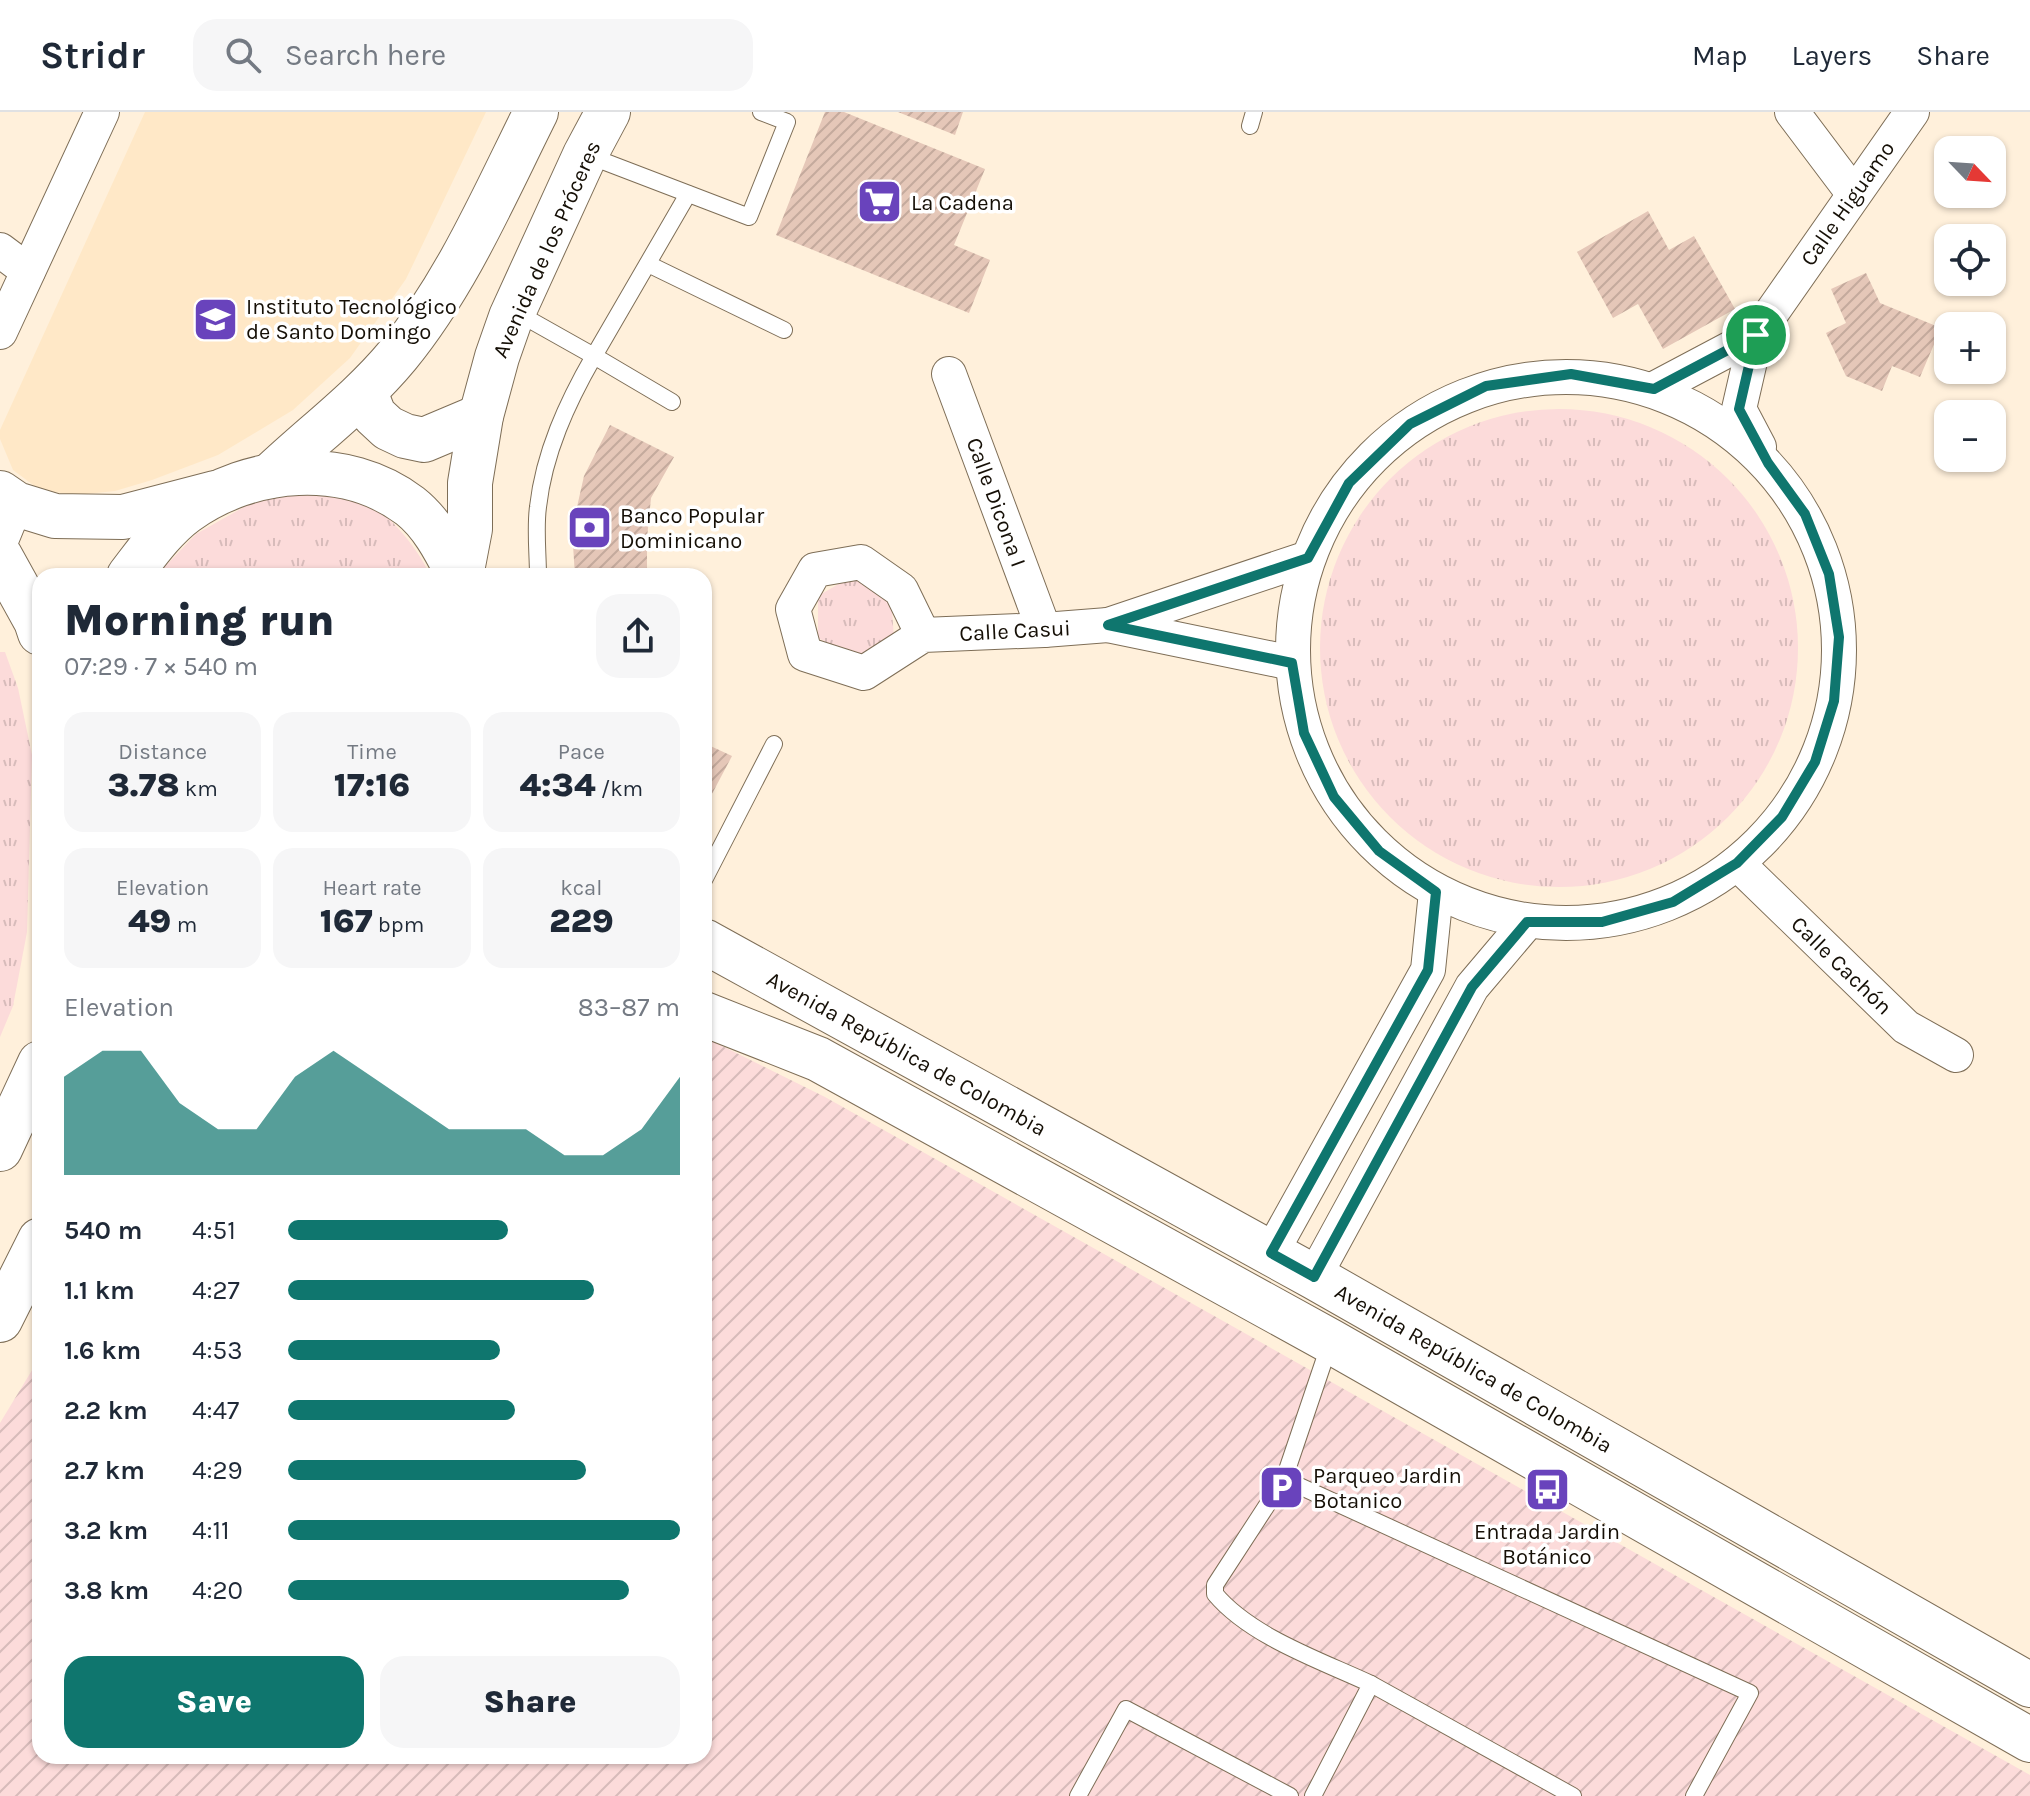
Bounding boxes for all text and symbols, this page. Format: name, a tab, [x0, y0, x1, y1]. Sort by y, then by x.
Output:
search box	[193, 19, 753, 91]
text: Stridr	[40, 33, 145, 78]
icon: search	[221, 33, 265, 77]
text: Search here	[285, 37, 446, 73]
text: Map	[1692, 39, 1747, 72]
text: Layers	[1791, 39, 1872, 72]
text: Share	[1916, 39, 1990, 72]
street label: Calle Higuamo	[1795, 136, 1900, 271]
north arrow	[1934, 136, 2006, 208]
map controls	[1934, 136, 2006, 472]
street label: Avenida de los Próceres	[487, 137, 607, 362]
supermarket icon: La Cadena	[856, 178, 904, 226]
place label: La Cadena	[911, 190, 1014, 216]
button: locate	[1934, 224, 2006, 296]
place label: Instituto Tecnológico de Santo Domingo	[246, 294, 457, 345]
school or university icon: Instituto Tecnológico de Santo Domingo	[191, 295, 239, 343]
pin	[1722, 301, 1790, 369]
button: +	[1934, 312, 2006, 384]
icon: arrive	[1734, 313, 1778, 357]
button: −	[1934, 400, 2006, 472]
street label: Calle Dicona I	[961, 434, 1031, 571]
place label: Banco Popular Dominicano	[620, 503, 764, 554]
bank icon: Banco Popular Dominicano	[565, 504, 613, 552]
button: share	[596, 594, 680, 678]
text: Morning run	[64, 595, 335, 646]
street label: Calle Casui	[959, 615, 1071, 647]
text: 07:29 · 7 × 540 m	[64, 651, 258, 682]
text: Distance	[118, 739, 207, 765]
text: Time	[347, 739, 397, 765]
text: Pace	[558, 739, 605, 765]
text: 3.78	[108, 765, 180, 805]
text: 17:16	[334, 765, 410, 805]
text: 4:34	[520, 765, 595, 805]
text: km	[180, 776, 218, 802]
text: /km	[595, 776, 643, 802]
text: Elevation	[116, 875, 209, 901]
text: Heart rate	[322, 875, 422, 901]
text: kcal	[560, 875, 602, 901]
text: 49	[128, 901, 171, 941]
text: 167	[320, 901, 373, 941]
text: 229	[549, 901, 614, 941]
street label: Calle Cachón	[1786, 911, 1897, 1020]
text: m	[171, 912, 197, 938]
text: bpm	[373, 912, 424, 938]
street label: Avenida República de Colombia	[762, 966, 1051, 1142]
text: Elevation	[64, 992, 174, 1023]
text: 83–87 m	[578, 992, 680, 1023]
text: 540 m	[64, 1215, 142, 1246]
text: 4:51	[192, 1215, 236, 1246]
text: 1.1 km	[64, 1275, 135, 1306]
text: 4:27	[192, 1275, 240, 1306]
street label: Avenida República de Colombia	[1330, 1279, 1617, 1459]
text: 1.6 km	[64, 1335, 141, 1366]
text: 4:53	[192, 1335, 243, 1366]
text: 2.2 km	[64, 1395, 148, 1426]
text: 4:47	[192, 1395, 239, 1426]
text: 2.7 km	[64, 1455, 145, 1486]
text: 4:29	[192, 1455, 243, 1486]
place label: Parqueo Jardin Botanico	[1313, 1463, 1462, 1514]
parking icon: Parqueo Jardin Botanico	[1258, 1464, 1306, 1512]
bus stop icon: Entrada Jardin Botánico	[1523, 1466, 1571, 1514]
text: 3.2 km	[64, 1515, 148, 1546]
text: 4:11	[192, 1515, 230, 1546]
place label: Entrada Jardin Botánico	[1474, 1519, 1620, 1570]
text: 3.8 km	[64, 1575, 149, 1606]
text: 4:20	[192, 1575, 243, 1606]
button: Save	[64, 1656, 364, 1748]
button: Share	[380, 1656, 680, 1748]

